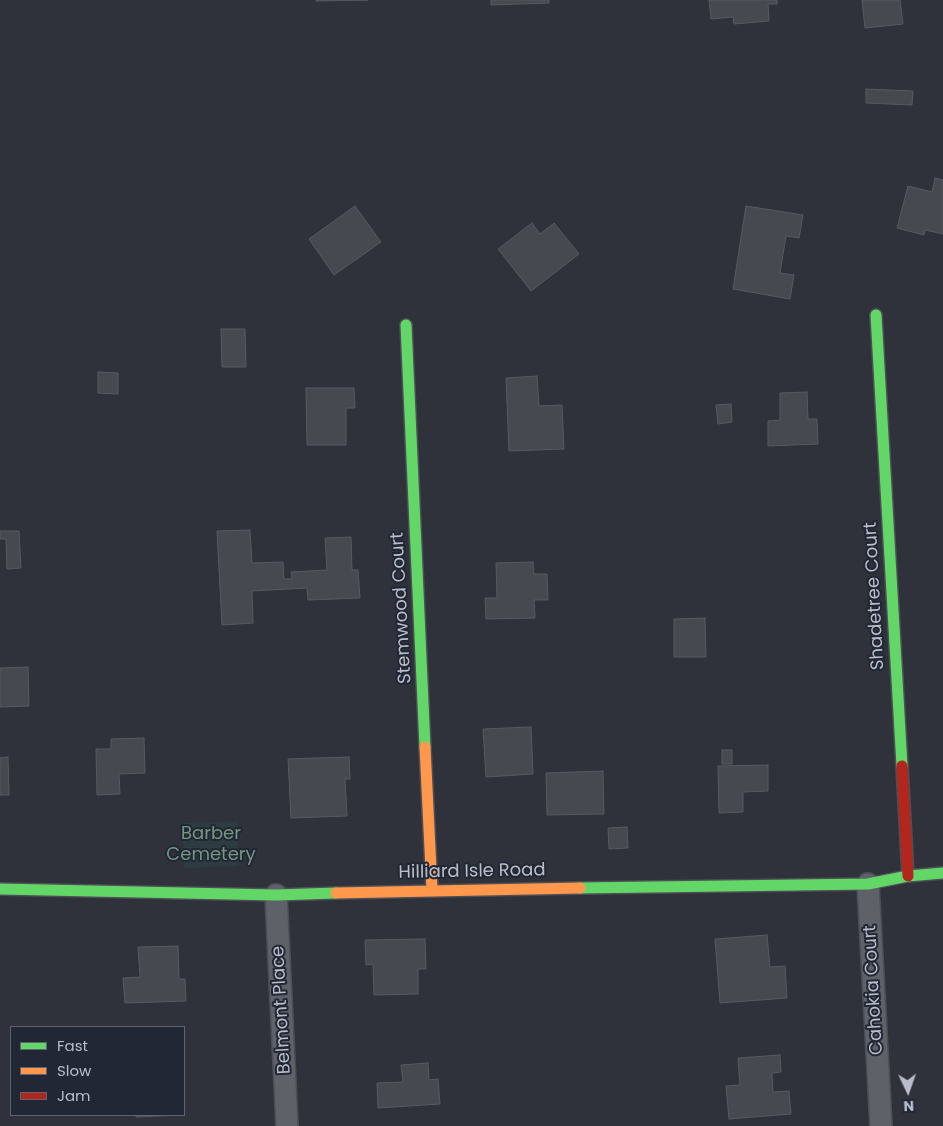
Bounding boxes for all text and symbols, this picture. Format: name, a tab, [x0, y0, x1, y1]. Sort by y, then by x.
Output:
street label: Shadetree Court	[860, 521, 890, 671]
street label: Stemwood Court	[387, 532, 417, 684]
park label: Barber Cemetery	[166, 823, 256, 866]
street label: Hilliard Isle Road	[398, 860, 546, 884]
street label: Cahokia Court	[860, 925, 888, 1055]
street label: Belmont Place	[268, 945, 296, 1075]
legend	[10, 1026, 185, 1116]
text: Fast	[57, 1035, 88, 1056]
text: Slow	[57, 1060, 91, 1081]
north arrow	[883, 1066, 933, 1116]
text: Jam	[57, 1085, 91, 1106]
text: N	[903, 1096, 915, 1116]

